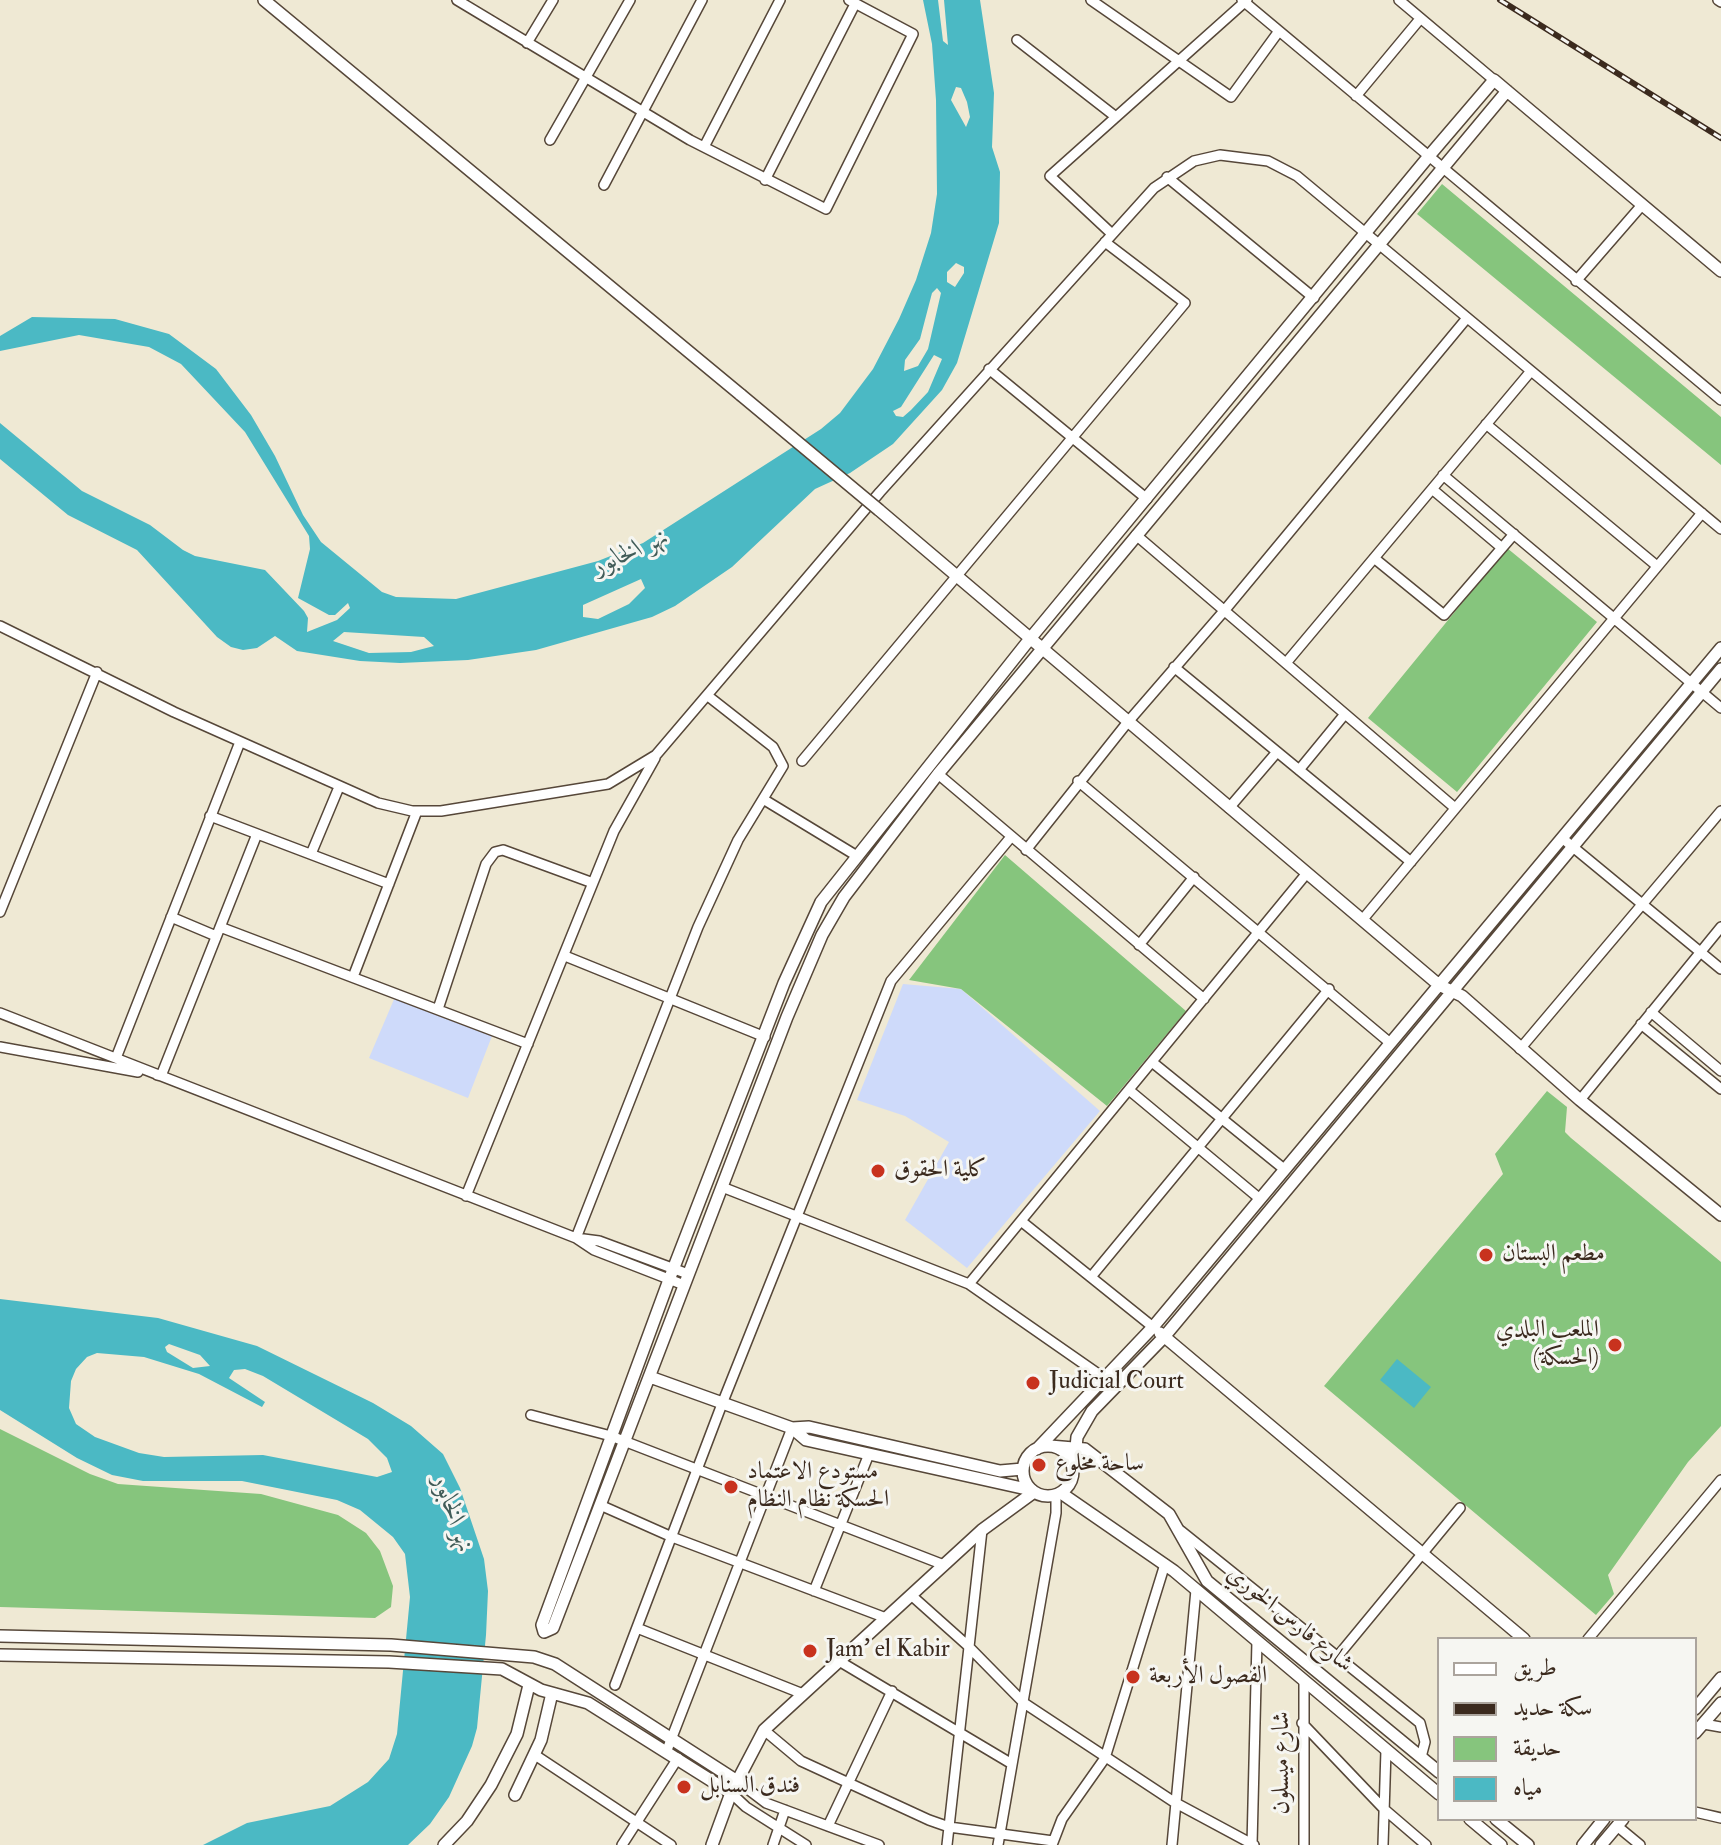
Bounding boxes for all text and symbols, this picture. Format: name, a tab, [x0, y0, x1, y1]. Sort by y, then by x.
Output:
water label: نهر الخابور	[588, 522, 674, 584]
place label: كلية الحقوق	[894, 1157, 987, 1185]
marker: كلية الحقوق	[869, 1162, 887, 1180]
place label: مطعم البستان	[1502, 1241, 1605, 1269]
marker: مطعم البستان	[1477, 1246, 1495, 1264]
place label: الملعب البلدي (الحسكة)	[1496, 1317, 1599, 1373]
marker: الملعب البلدي (الحسكة)	[1606, 1336, 1624, 1354]
place label: Judicial Court	[1049, 1369, 1184, 1397]
marker: Judicial Court	[1024, 1374, 1042, 1392]
place label: ساحة مخلوع	[1055, 1451, 1144, 1479]
marker: ساحة مخلوع	[1030, 1456, 1048, 1474]
place label: مستودع الاعتماد الحسكة نظام النظام	[747, 1459, 889, 1515]
water label: نهر الخابور	[424, 1471, 480, 1557]
marker: مستودع الاعتماد الحسكة نظام النظام	[722, 1478, 740, 1496]
street label: شارع فارس الخوري	[1220, 1560, 1358, 1680]
place label: Jam' el Kabir	[826, 1637, 950, 1665]
legend	[1437, 1637, 1697, 1821]
marker: Jam' el Kabir	[801, 1642, 819, 1660]
text: طريق	[1513, 1652, 1557, 1683]
place label: الفصول الأربعة	[1149, 1663, 1267, 1691]
marker: الفصول الأربعة	[1124, 1668, 1142, 1686]
text: سكة حديد	[1513, 1692, 1592, 1723]
street label: شارع ميسلون	[1269, 1711, 1297, 1815]
text: حديقة	[1513, 1732, 1562, 1763]
text: مياه	[1513, 1772, 1543, 1803]
place label: فندق السنابل	[700, 1773, 800, 1801]
marker: فندق السنابل	[675, 1778, 693, 1796]

